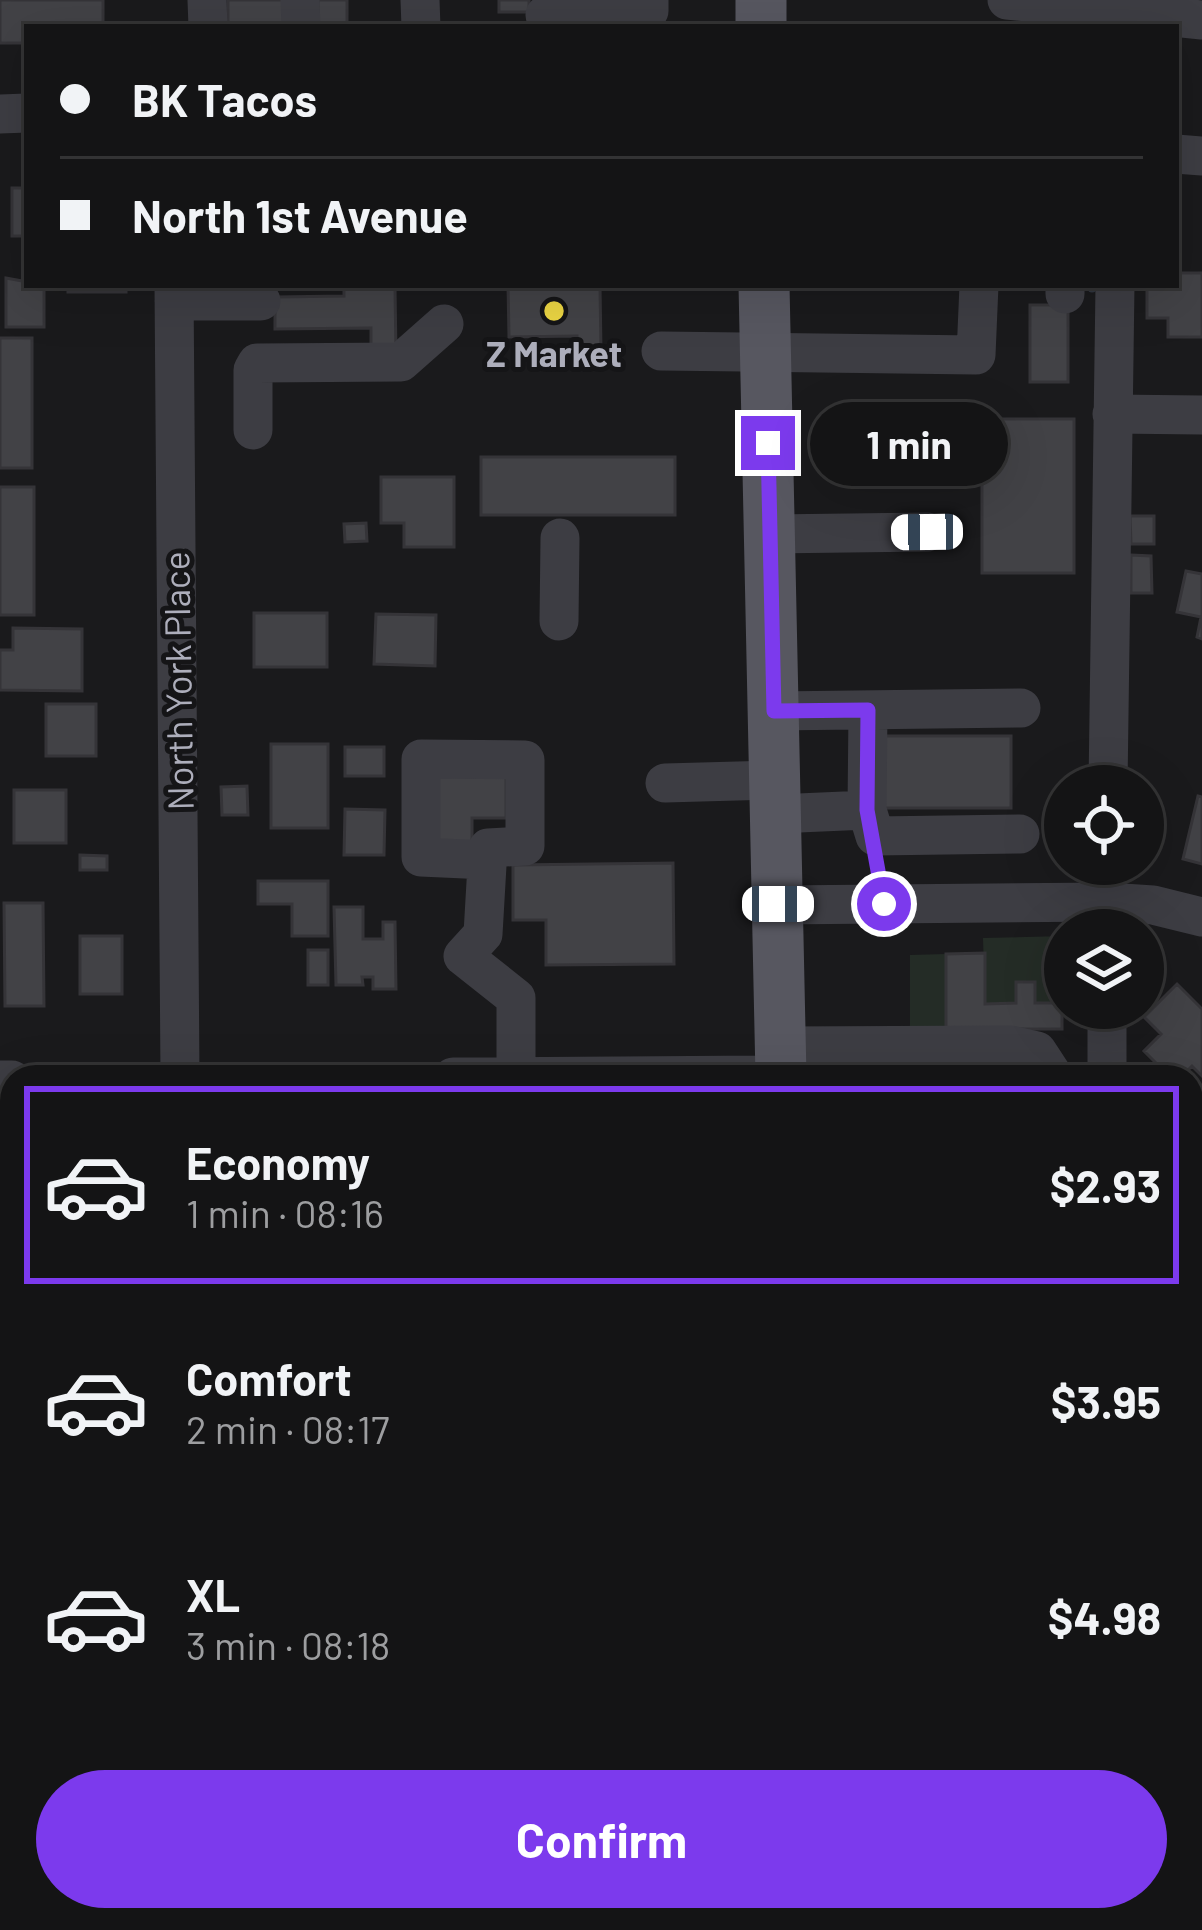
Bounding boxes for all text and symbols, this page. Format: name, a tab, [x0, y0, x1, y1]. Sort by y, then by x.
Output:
text: BK Tacos	[132, 72, 317, 126]
text: North 1st Avenue	[132, 188, 468, 242]
marker: Z Market	[541, 298, 567, 324]
place label: Z Market	[486, 331, 622, 374]
callout: 1 min	[810, 401, 1008, 485]
route end	[741, 416, 795, 470]
text: 1 min	[866, 420, 952, 467]
car	[891, 513, 963, 551]
street label: North York Place	[153, 551, 201, 811]
map controls	[1044, 765, 1164, 1029]
button: locate	[1044, 765, 1164, 885]
route start	[857, 877, 911, 931]
car	[742, 886, 814, 922]
button: layers	[1044, 909, 1164, 1029]
icon: car	[42, 1131, 150, 1239]
text: Economy	[186, 1135, 370, 1189]
text: $2.93	[1050, 1158, 1161, 1212]
text: 1 min · 08:16	[186, 1189, 384, 1236]
icon: car	[42, 1347, 150, 1455]
text: Comfort	[186, 1351, 352, 1405]
text: $3.95	[1051, 1374, 1161, 1428]
text: 2 min · 08:17	[186, 1405, 389, 1452]
icon: car	[42, 1563, 150, 1671]
text: XL	[186, 1567, 240, 1621]
text: $4.98	[1048, 1590, 1161, 1644]
text: 3 min · 08:18	[186, 1621, 390, 1668]
button: Confirm	[36, 1770, 1167, 1908]

